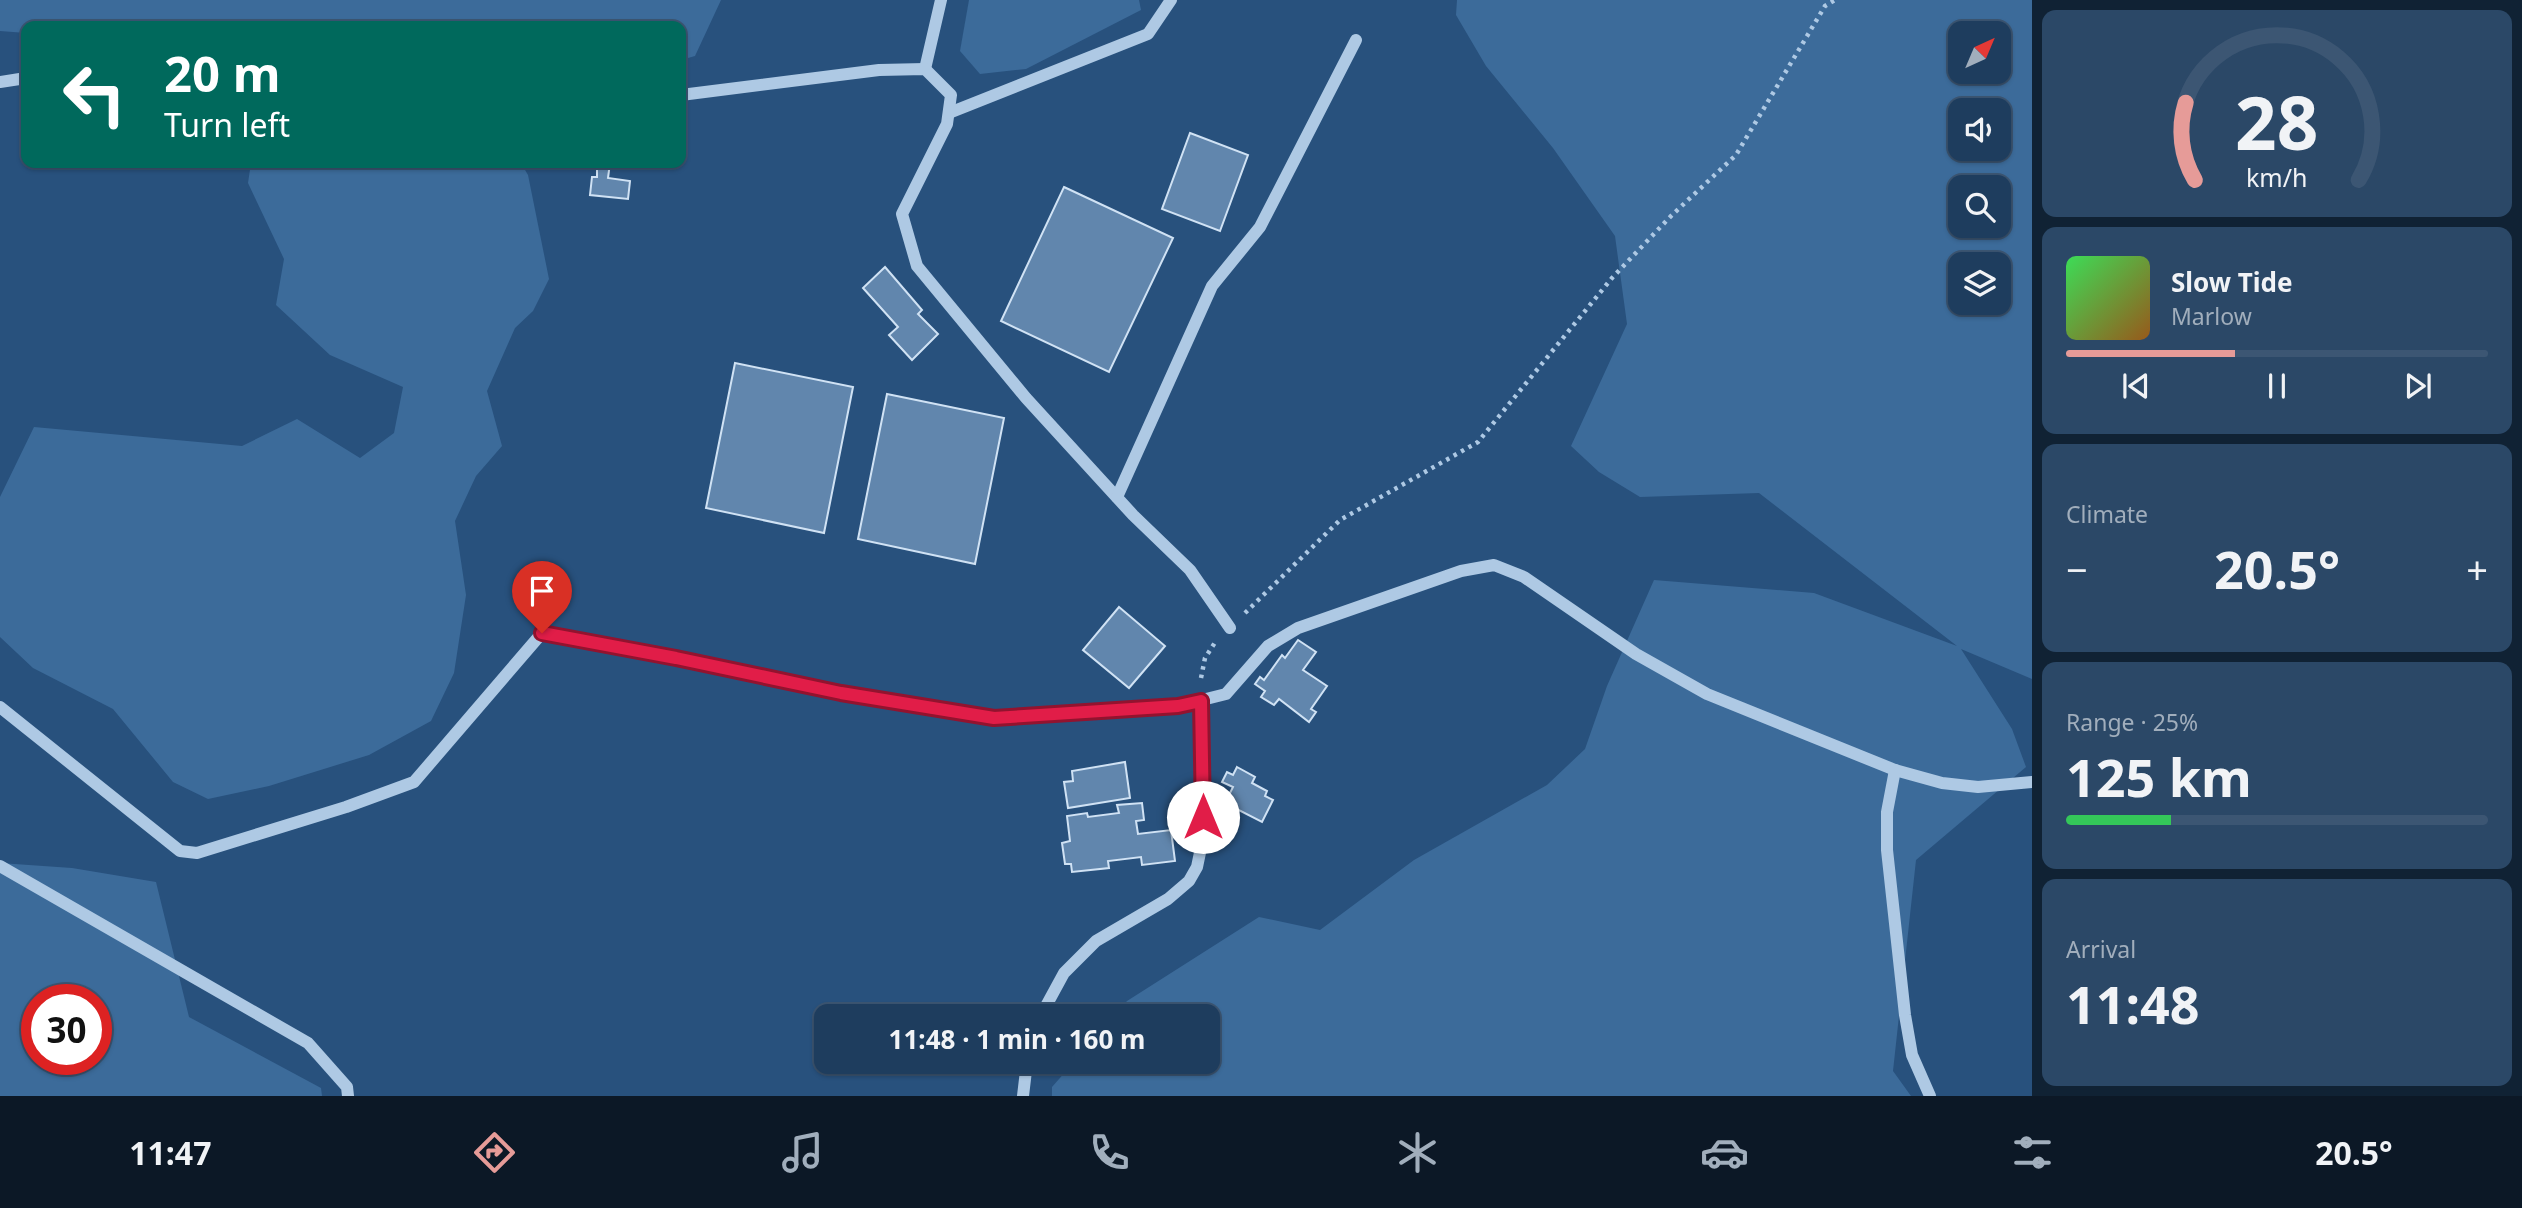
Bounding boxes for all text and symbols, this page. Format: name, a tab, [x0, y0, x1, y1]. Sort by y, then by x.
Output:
north arrow	[1948, 21, 2011, 84]
map controls	[1948, 21, 2011, 315]
text: 20 m	[164, 40, 281, 106]
icon: left	[49, 49, 140, 140]
text: 28	[2235, 72, 2319, 171]
button: sound	[1948, 98, 2011, 161]
text: Turn left	[164, 103, 290, 146]
text: km/h	[2246, 159, 2308, 193]
button: search	[1948, 175, 2011, 238]
button: layers	[1948, 252, 2011, 315]
text: Slow Tide	[2171, 264, 2293, 300]
text: Marlow	[2171, 300, 2252, 332]
icon: previous	[2117, 367, 2155, 405]
icon: pause	[2258, 367, 2296, 405]
icon: next	[2399, 367, 2437, 405]
text: Climate	[2066, 498, 2148, 530]
text: 20.5°	[2214, 533, 2340, 604]
text: −	[2066, 543, 2088, 595]
text: +	[2466, 543, 2488, 595]
pin	[512, 561, 572, 633]
icon: arrive	[523, 572, 561, 610]
text: Range · 25%	[2066, 706, 2198, 738]
text: 125 km	[2066, 741, 2252, 812]
position arrow	[1166, 780, 1240, 854]
text: Arrival	[2066, 933, 2136, 965]
text: 11:48	[2066, 968, 2200, 1039]
speed limit sign: 30	[21, 984, 112, 1075]
text: 11:48 · 1 min · 160 m	[889, 1021, 1145, 1057]
icon: directions	[470, 1128, 519, 1177]
icon: music	[778, 1128, 827, 1177]
icon: phone	[1085, 1128, 1134, 1177]
icon: climate	[1393, 1128, 1442, 1177]
icon: car	[1700, 1128, 1749, 1177]
icon: filters	[2008, 1128, 2057, 1177]
text: 11:47	[129, 1131, 211, 1174]
text: 20.5°	[2315, 1131, 2393, 1174]

